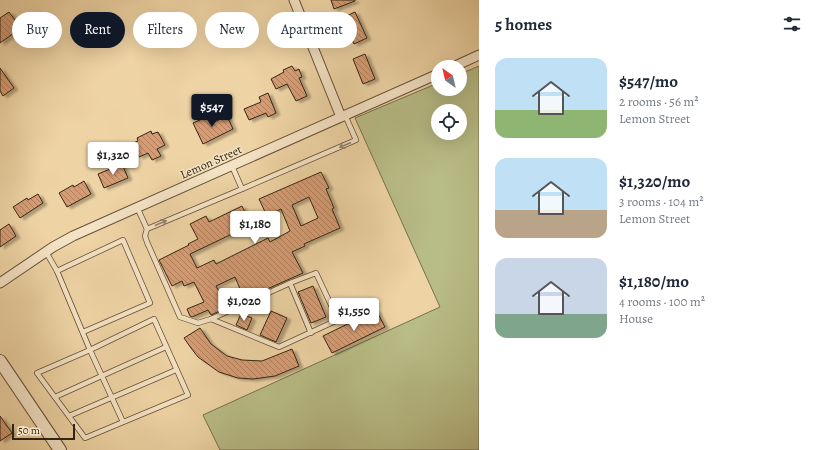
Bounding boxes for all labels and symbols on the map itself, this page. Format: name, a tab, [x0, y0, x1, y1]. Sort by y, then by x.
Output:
north arrow	[431, 60, 467, 96]
pin: $547	[188, 94, 236, 128]
street label: Lemon Street	[178, 141, 244, 183]
pin: $1,320	[80, 142, 146, 176]
one-way arrow	[340, 142, 352, 149]
pin: $1,180	[222, 211, 288, 245]
one-way arrow	[154, 219, 166, 227]
pin: $1,020	[211, 288, 277, 322]
pin: $1,550	[321, 298, 387, 332]
scale bar	[12, 422, 75, 441]

